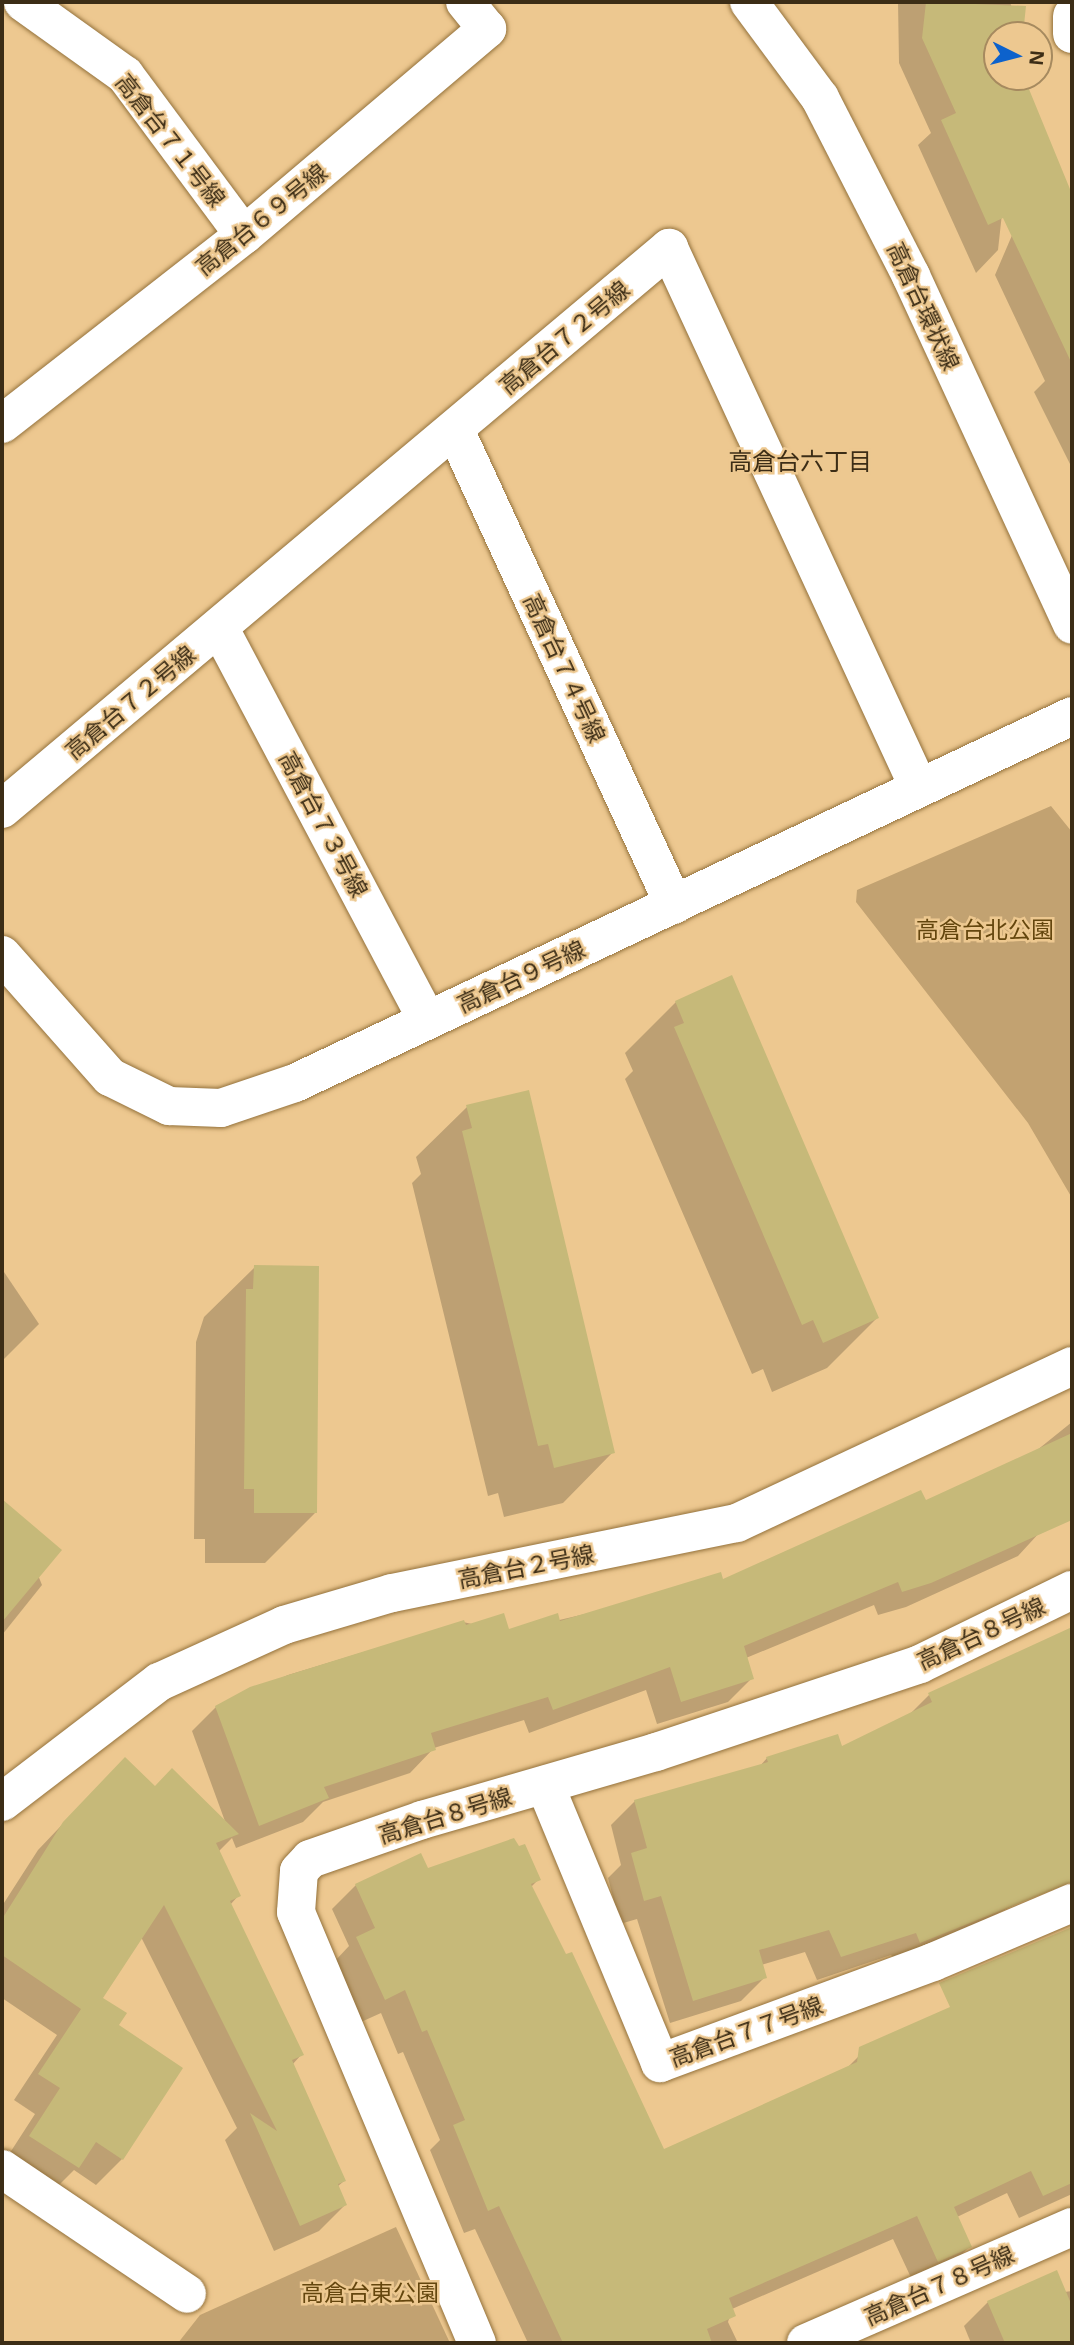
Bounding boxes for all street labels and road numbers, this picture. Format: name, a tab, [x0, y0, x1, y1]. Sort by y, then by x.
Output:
street label: 高倉台７１号線	[111, 68, 231, 212]
street label: 高倉台６９号線	[190, 158, 332, 280]
street label: 高倉台環状線	[882, 238, 966, 374]
street label: 高倉台７２号線	[493, 275, 635, 399]
street label: 高倉台７４号線	[518, 589, 612, 747]
street label: 高倉台７２号線	[59, 640, 201, 764]
street label: 高倉台７３号線	[274, 746, 374, 902]
street label: 高倉台９号線	[453, 934, 589, 1018]
street label: 高倉台２号線	[456, 1539, 596, 1593]
street label: 高倉台８号線	[913, 1591, 1049, 1675]
street label: 高倉台８号線	[375, 1782, 515, 1848]
street label: 高倉台７７号線	[666, 1990, 826, 2072]
street label: 高倉台７８号線	[860, 2240, 1018, 2330]

